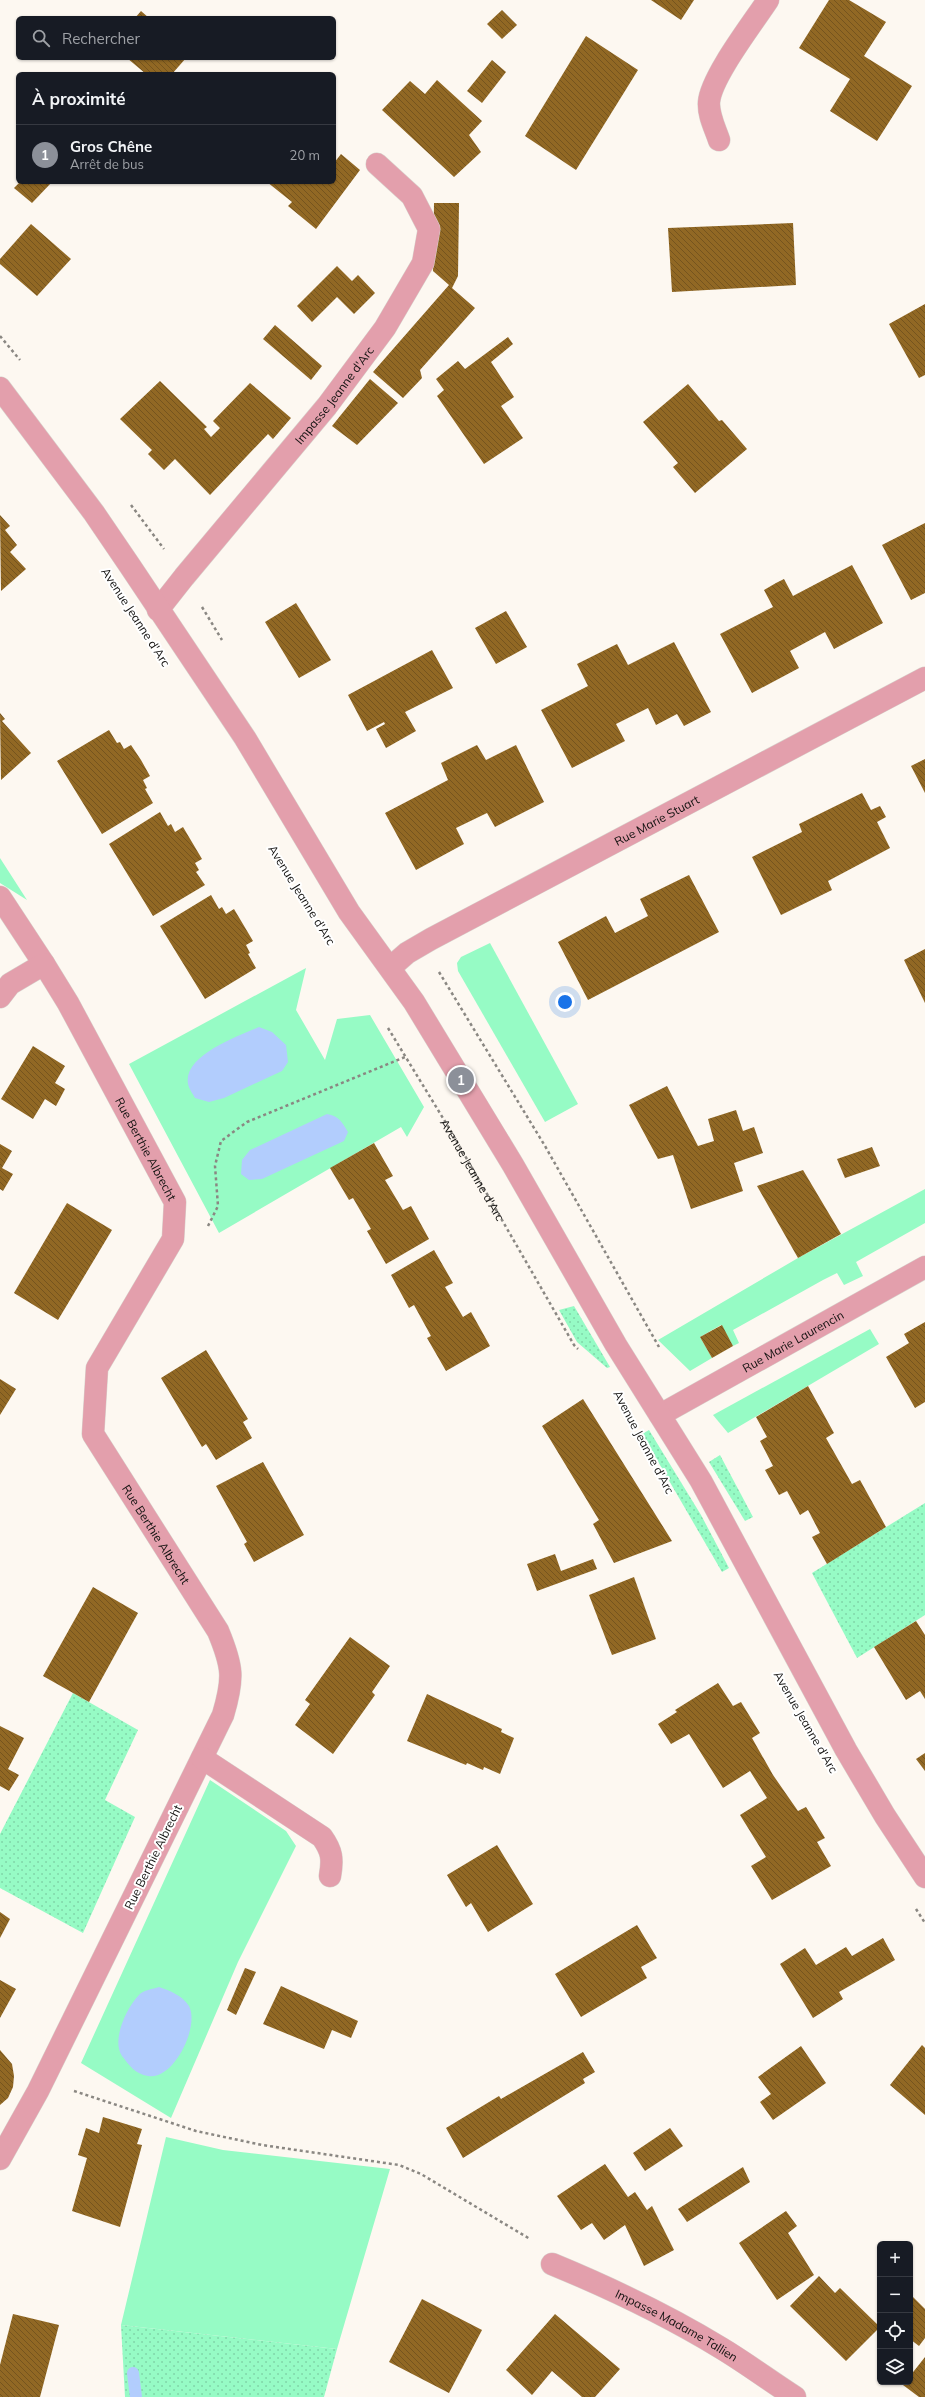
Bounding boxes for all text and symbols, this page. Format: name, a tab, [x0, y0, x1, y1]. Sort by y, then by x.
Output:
search box	[16, 16, 336, 60]
icon: search	[30, 27, 52, 49]
text: Rechercher	[62, 29, 140, 48]
text: À proximité	[32, 88, 126, 109]
text: Gros Chêne	[70, 137, 152, 156]
text: 1	[41, 147, 49, 163]
text: 20 m	[290, 147, 320, 163]
text: Arrêt de bus	[70, 156, 144, 172]
street label: Impasse Jeanne d'Arc	[291, 343, 377, 447]
street label: Avenue Jeanne d'Arc	[98, 565, 174, 669]
street label: Rue Marie Stuart	[611, 791, 701, 848]
street label: Avenue Jeanne d'Arc	[265, 842, 339, 948]
your location	[555, 992, 575, 1012]
pin: 1	[448, 1065, 474, 1095]
street label: Rue Berthie Albrecht	[112, 1094, 180, 1203]
street label: Avenue Jeanne d'Arc	[437, 1116, 508, 1223]
street label: Rue Marie Laurencin	[739, 1307, 846, 1375]
street label: Avenue Jeanne d'Arc	[610, 1388, 678, 1496]
street label: Rue Berthie Albrecht	[119, 1482, 194, 1587]
street label: Avenue Jeanne d'Arc	[771, 1668, 841, 1776]
street label: Rue Berthie Albrecht	[121, 1802, 185, 1912]
map controls	[877, 2241, 913, 2385]
button: +	[877, 2241, 913, 2277]
button: −	[877, 2277, 913, 2313]
street label: Impasse Madame Tallien	[613, 2285, 741, 2364]
button: locate	[877, 2313, 913, 2349]
button: layers	[877, 2349, 913, 2385]

